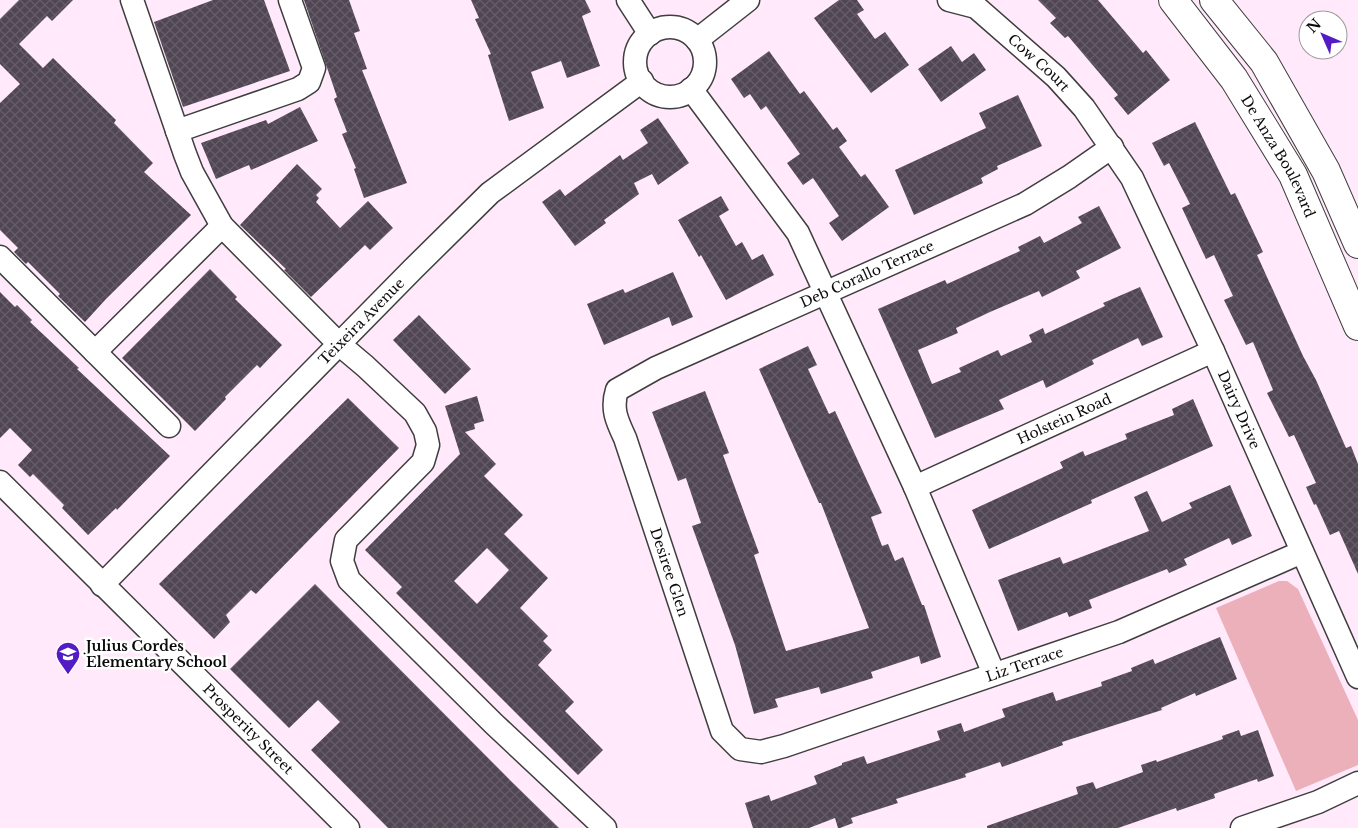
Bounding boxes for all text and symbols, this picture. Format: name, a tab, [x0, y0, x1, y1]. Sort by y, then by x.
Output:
north arrow	[1298, 10, 1348, 60]
text: N	[1303, 15, 1325, 37]
street label: Cow Court	[1004, 30, 1074, 96]
street label: De Anza Boulevard	[1237, 92, 1319, 221]
street label: Deb Corallo Terrace	[797, 236, 937, 312]
street label: Teixeira Avenue	[315, 274, 408, 368]
street label: Dairy Drive	[1214, 368, 1264, 452]
street label: Holstein Road	[1014, 389, 1115, 448]
street label: Desiree Glen	[646, 525, 693, 619]
place label: Julius Cordes Elementary School	[83, 637, 227, 671]
school or university icon: Julius Cordes Elementary School	[55, 641, 81, 675]
street label: Liz Terrace	[983, 643, 1066, 686]
street label: Prosperity Street	[199, 680, 298, 778]

